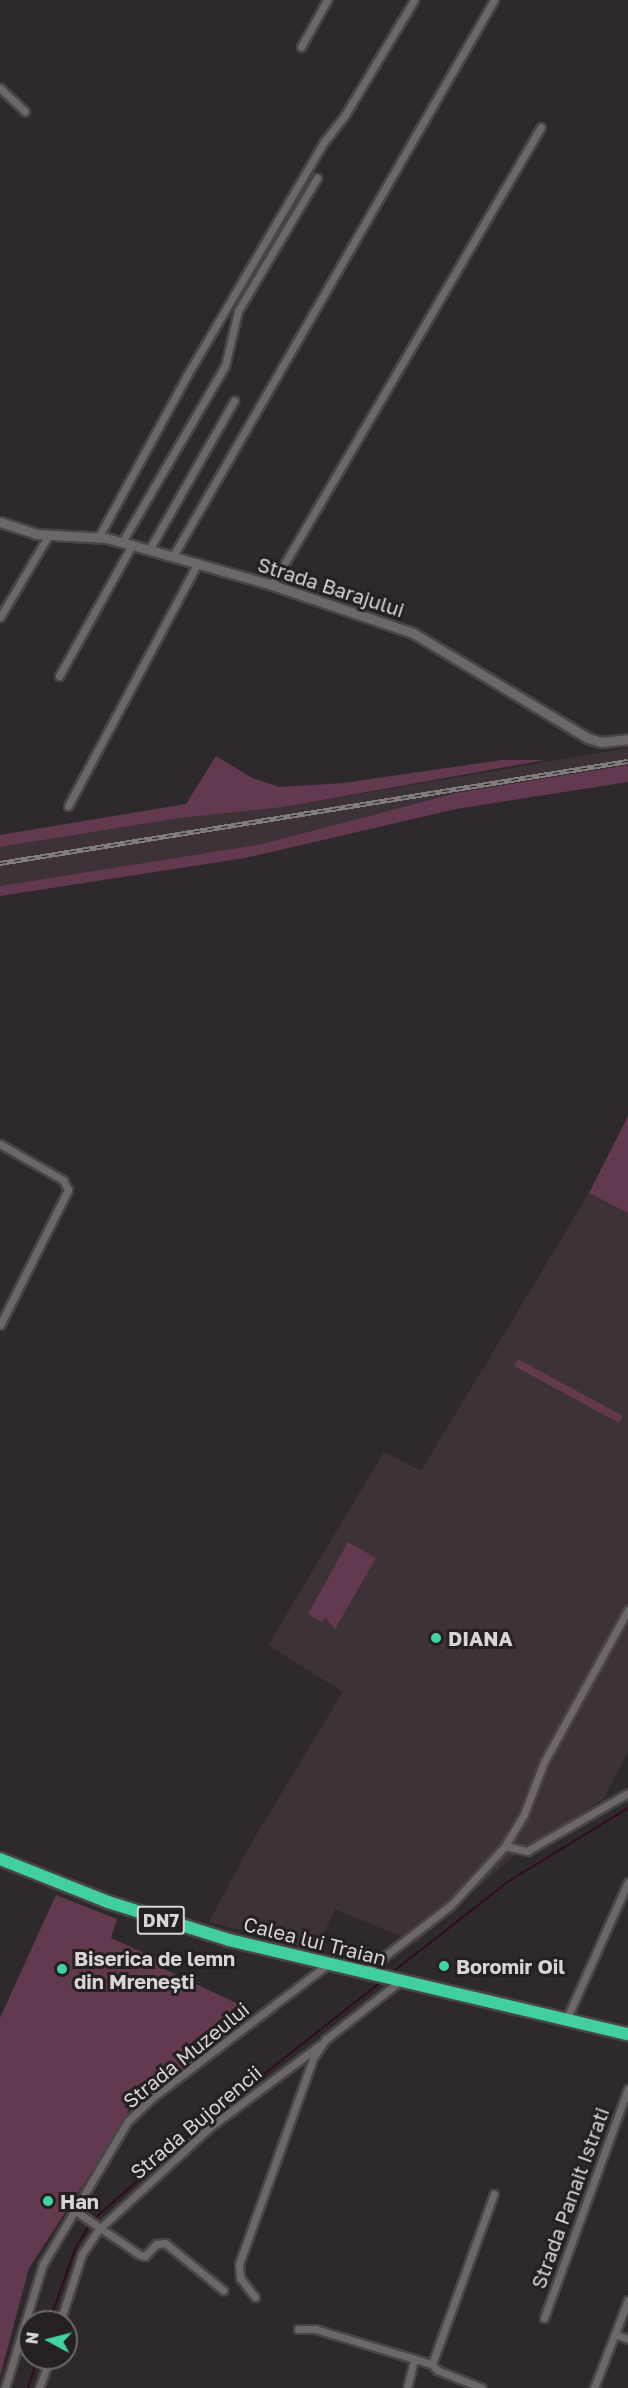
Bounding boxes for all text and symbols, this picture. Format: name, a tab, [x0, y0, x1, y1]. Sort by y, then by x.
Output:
street label: Strada Barajului	[255, 552, 407, 622]
place label: DIANA	[448, 1626, 513, 1650]
marker: DIANA	[429, 1631, 443, 1645]
road number: DN7	[136, 1905, 186, 1935]
street label: Calea lui Traian	[241, 1912, 389, 1970]
place label: Biserica de lemn din Mrenești	[74, 1946, 235, 1993]
place label: Boromir Oil	[456, 1954, 565, 1978]
marker: Boromir Oil	[437, 1959, 451, 1973]
marker: Biserica de lemn din Mrenești	[55, 1962, 69, 1976]
street label: Strada Muzeului	[118, 1997, 254, 2113]
street label: Strada Bujorencii	[126, 2060, 266, 2184]
street label: Strada Panait Istrati	[526, 2104, 614, 2292]
place label: Han	[60, 2189, 99, 2213]
marker: Han	[41, 2194, 55, 2208]
north arrow	[18, 2310, 78, 2370]
text: N	[21, 2331, 43, 2345]

